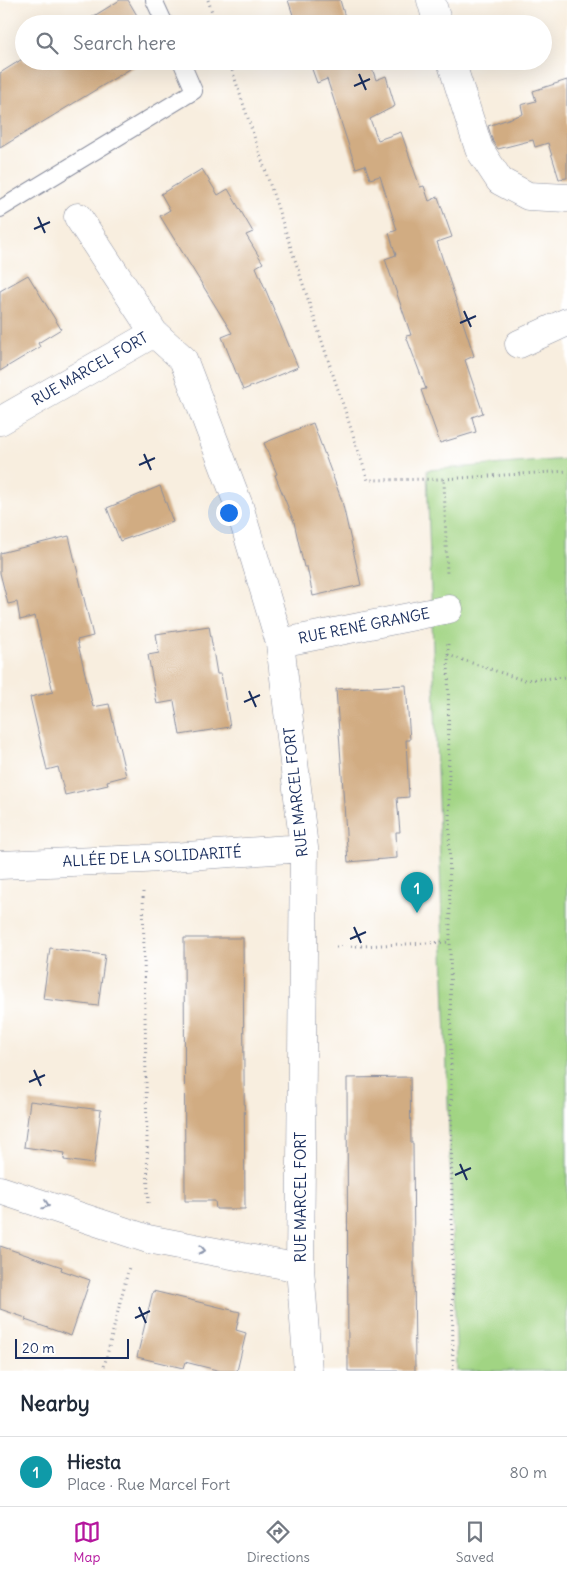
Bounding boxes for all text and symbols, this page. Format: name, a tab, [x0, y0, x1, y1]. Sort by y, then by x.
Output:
search box	[15, 15, 552, 70]
icon: search	[33, 29, 61, 57]
text: Search here	[73, 31, 176, 55]
street label: RUE MARCEL FORT	[28, 328, 151, 409]
your location	[216, 500, 242, 526]
street label: RUE RENÉ GRANGE	[297, 603, 431, 648]
street label: RUE MARCEL FORT	[279, 726, 312, 858]
street label: ALLÉE DE LA SOLIDARITÉ	[62, 842, 242, 871]
pin: 1	[401, 872, 433, 913]
street label: RUE MARCEL FORT	[291, 1131, 310, 1262]
one-way arrow	[42, 1199, 50, 1209]
one-way arrow	[198, 1244, 207, 1254]
scale bar	[15, 1336, 129, 1359]
text: 20 m	[22, 1339, 55, 1357]
text: Nearby	[20, 1390, 90, 1417]
text: Hiesta	[67, 1450, 121, 1474]
text: 1	[33, 1462, 39, 1482]
text: 80 m	[509, 1462, 547, 1482]
text: Place · Rue Marcel Fort	[67, 1474, 230, 1494]
tab: Map	[73, 1518, 101, 1566]
tab: Directions	[247, 1518, 310, 1566]
tab: Saved	[456, 1518, 494, 1566]

